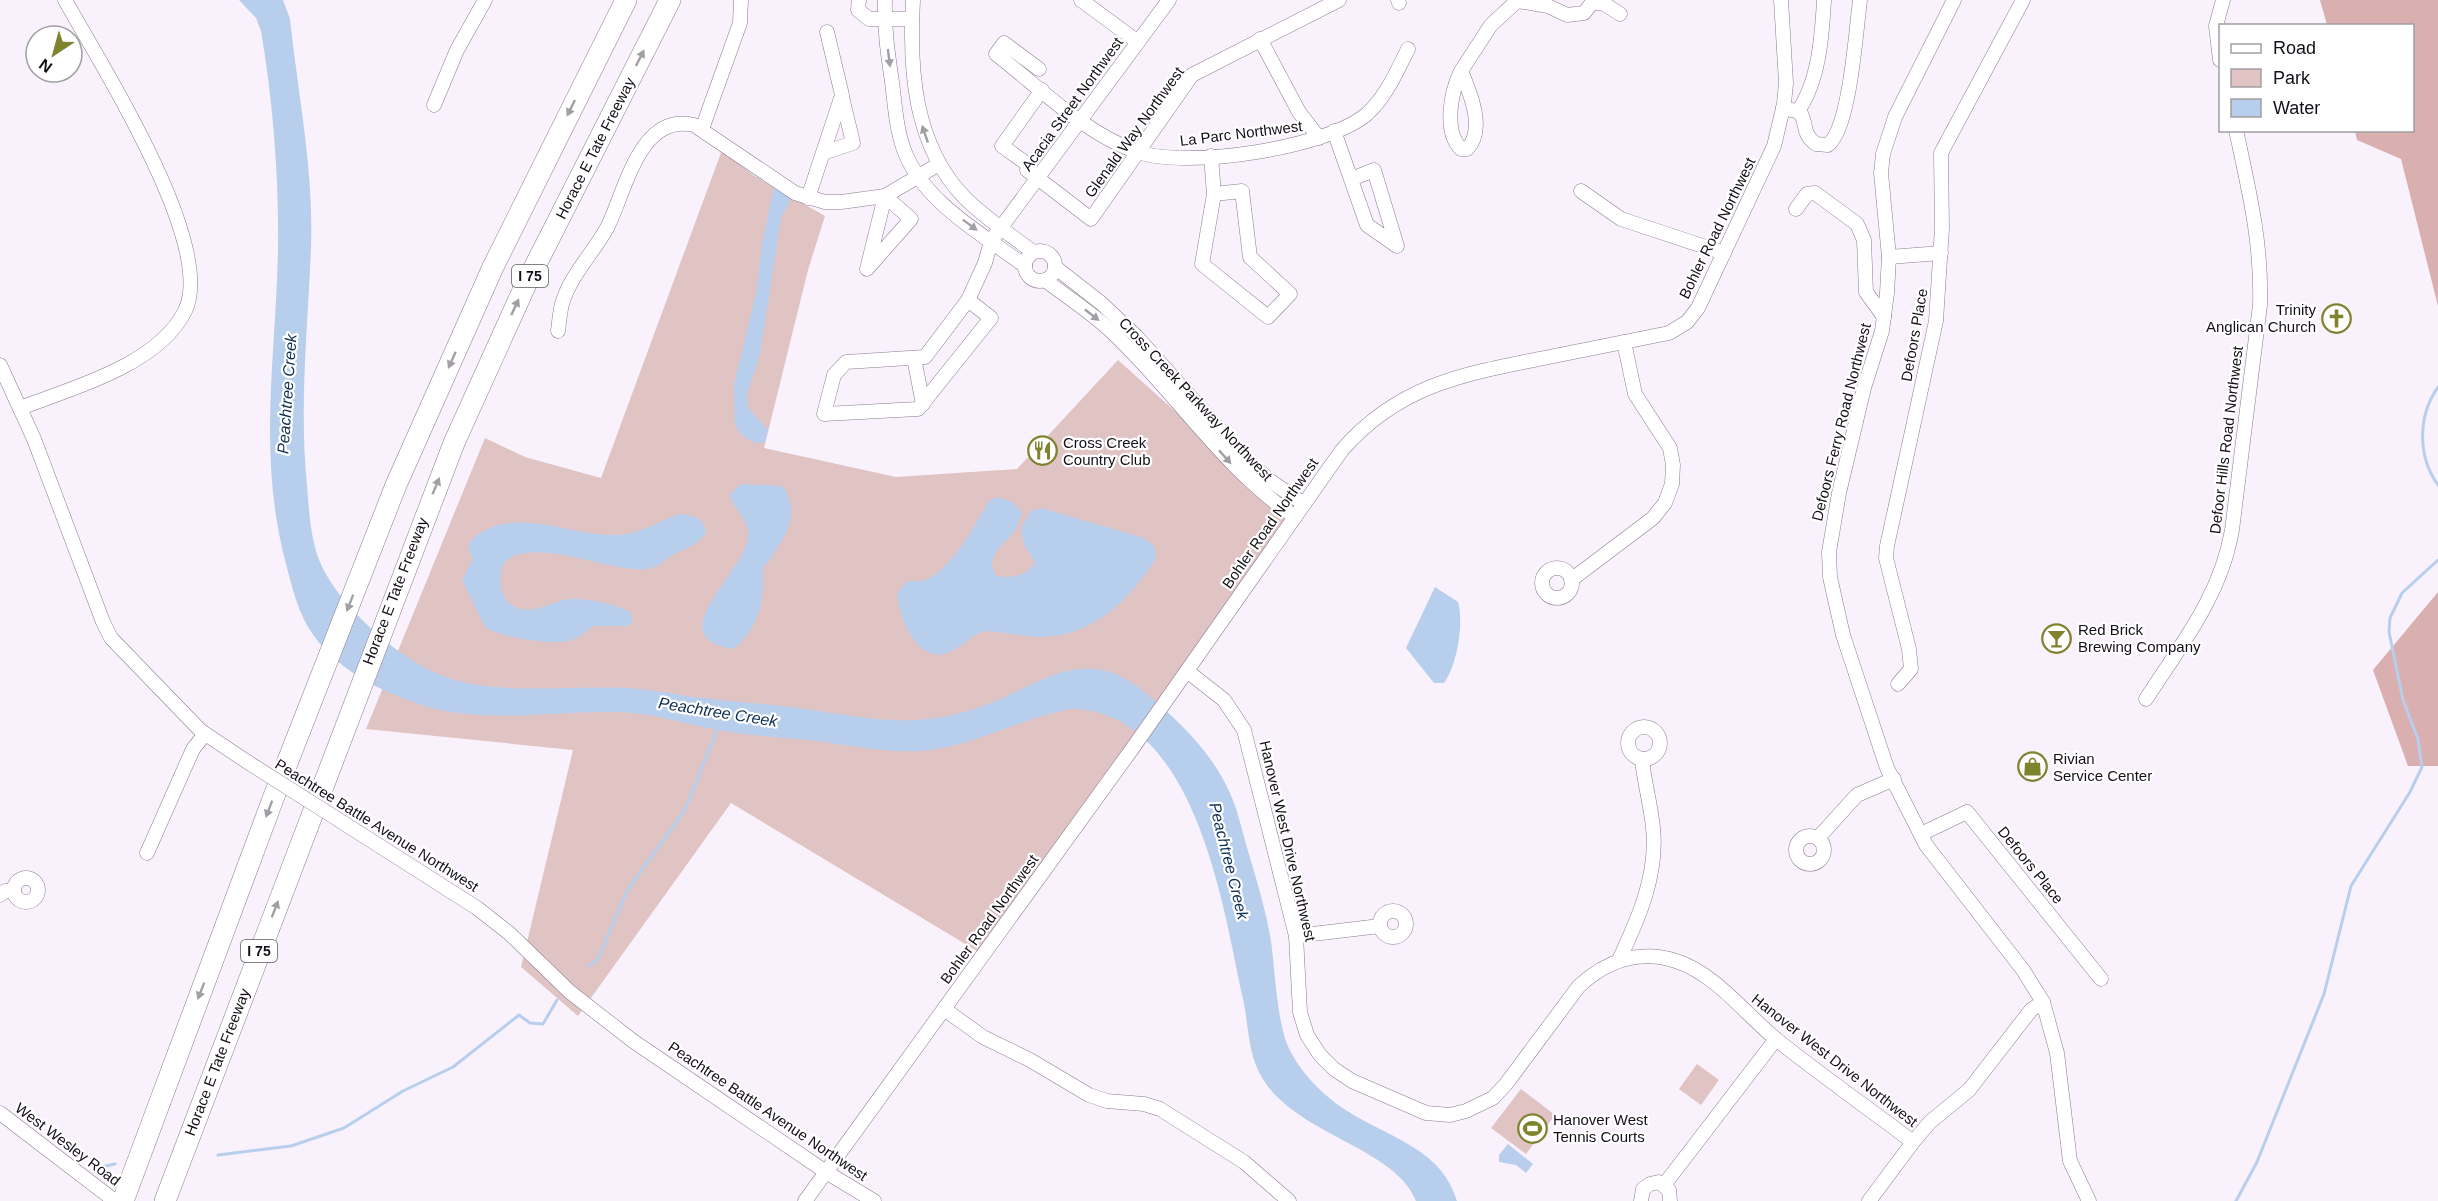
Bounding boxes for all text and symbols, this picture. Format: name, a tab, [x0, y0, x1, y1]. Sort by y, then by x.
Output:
north arrow	[24, 24, 84, 84]
legend	[2219, 24, 2414, 132]
street label: Acacia Street Northwest	[1018, 33, 1127, 174]
text: Road	[2273, 38, 2316, 58]
one-way arrow	[884, 49, 894, 68]
one-way arrow	[636, 50, 645, 67]
text: N	[36, 55, 55, 76]
street label: Glenald Way Northwest	[1081, 63, 1188, 201]
text: Park	[2273, 68, 2311, 88]
street label: Horace E Tate Freeway	[552, 74, 638, 222]
text: Water	[2273, 98, 2320, 118]
one-way arrow	[567, 100, 576, 117]
street label: La Parc Northwest	[1179, 117, 1304, 149]
one-way arrow	[920, 125, 930, 143]
street label: Bohler Road Northwest	[1675, 154, 1759, 301]
one-way arrow	[962, 219, 978, 231]
road number: I 75	[512, 265, 548, 287]
street label: Defoors Place	[1897, 287, 1931, 383]
one-way arrow	[510, 299, 519, 316]
place label: Trinity Anglican Church	[2206, 301, 2316, 335]
church icon: Trinity Anglican Church	[2321, 302, 2353, 334]
one-way arrow	[1084, 309, 1100, 322]
street label: Cross Creek Parkway Northwest	[1116, 314, 1277, 485]
street label: Defoors Ferry Road Northwest	[1808, 320, 1874, 523]
water label: Peachtree Creek	[274, 333, 300, 454]
street label: Defoor Hills Road Northwest	[2206, 344, 2246, 535]
one-way arrow	[447, 352, 456, 369]
place label: Cross Creek Country Club	[1063, 434, 1151, 468]
restaurant icon: Cross Creek Country Club	[1026, 435, 1058, 467]
one-way arrow	[1218, 450, 1232, 465]
street label: Bohler Road Northwest	[1219, 454, 1322, 591]
one-way arrow	[431, 476, 441, 494]
street label: Horace E Tate Freeway	[359, 514, 431, 667]
one-way arrow	[345, 594, 354, 612]
place label: Red Brick Brewing Company	[2078, 621, 2201, 655]
bar icon: Red Brick Brewing Company	[2041, 622, 2073, 654]
water label: Peachtree Creek	[657, 694, 780, 730]
street label: Hanover West Drive Northwest	[1257, 739, 1320, 944]
place label: Rivian Service Center	[2053, 750, 2152, 784]
shop icon: Rivian Service Center	[2016, 751, 2048, 783]
street label: Peachtree Battle Avenue Northwest	[272, 755, 483, 895]
one-way arrow	[264, 800, 274, 818]
water label: Peachtree Creek	[1206, 801, 1252, 922]
street label: Defoors Place	[1995, 823, 2067, 907]
street label: Bohler Road Northwest	[937, 851, 1042, 987]
one-way arrow	[271, 900, 280, 918]
road number: I 75	[241, 940, 277, 962]
one-way arrow	[196, 982, 205, 1000]
street label: Horace E Tate Freeway	[181, 985, 253, 1138]
street label: Hanover West Drive Northwest	[1749, 990, 1922, 1131]
street label: Peachtree Battle Avenue Northwest	[665, 1038, 871, 1185]
street label: West Wesley Road	[12, 1099, 124, 1189]
place label: Hanover West Tennis Courts	[1553, 1111, 1649, 1145]
sports icon: Hanover West Tennis Courts	[1516, 1112, 1548, 1144]

